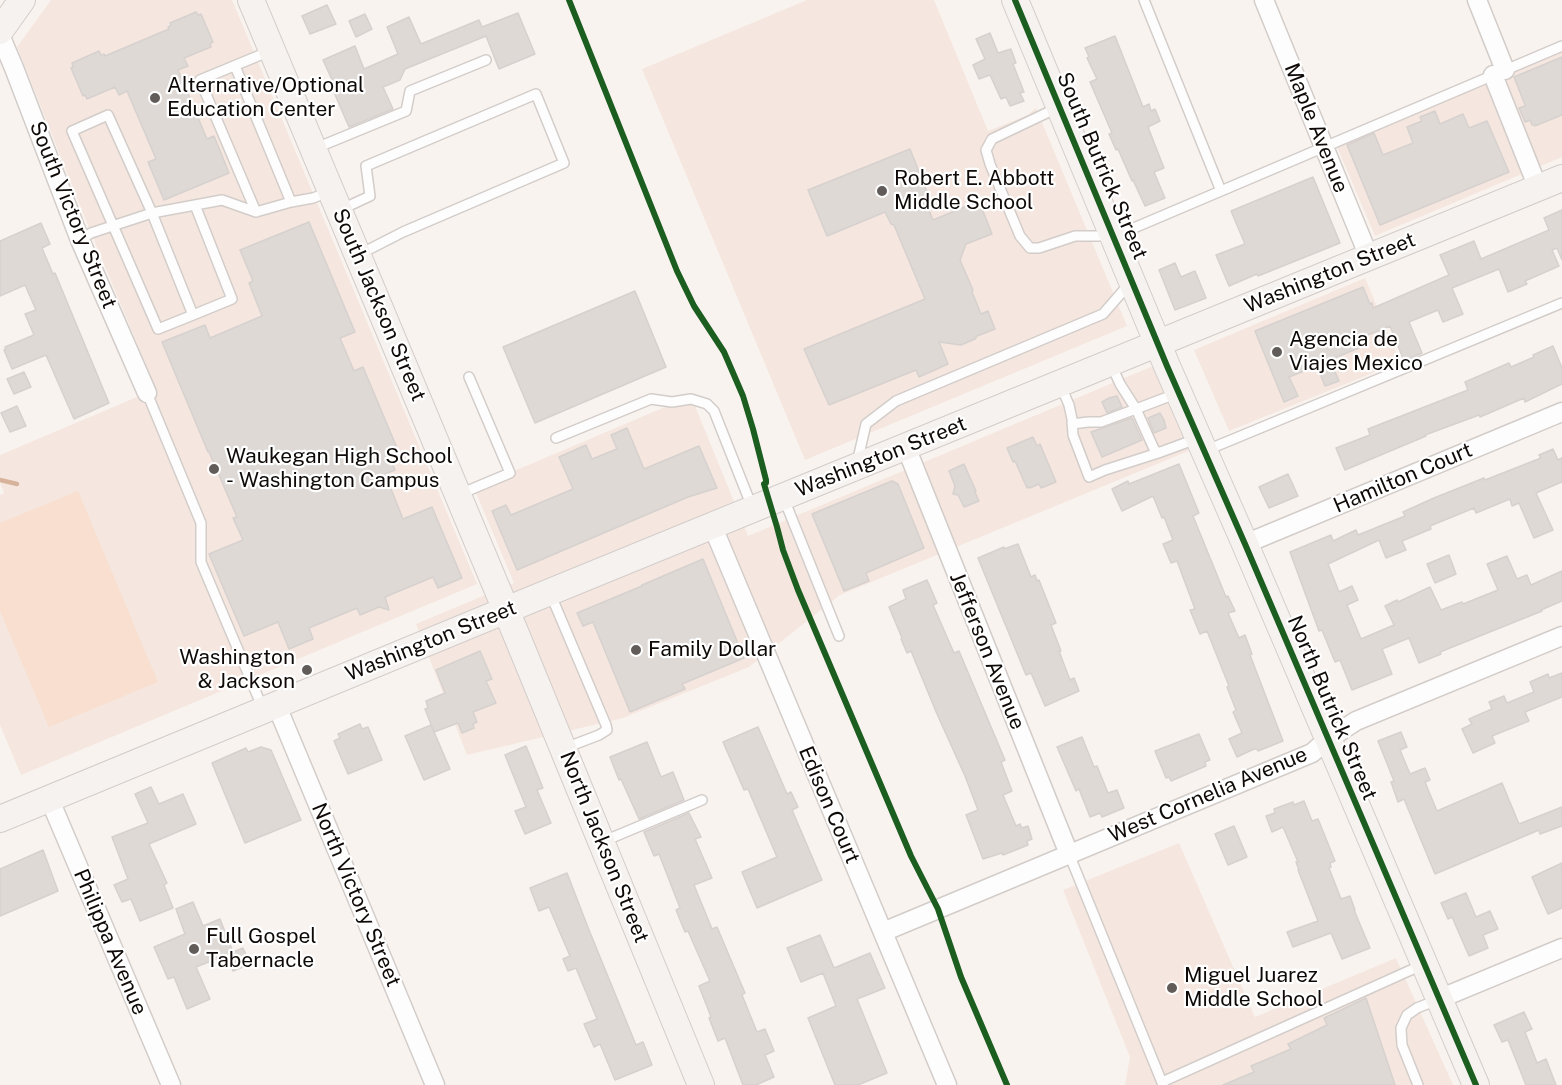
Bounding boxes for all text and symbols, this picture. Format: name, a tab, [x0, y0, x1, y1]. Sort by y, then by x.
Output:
street label: Maple Avenue	[1279, 59, 1353, 197]
street label: South Butrick Street	[1051, 69, 1153, 263]
place label: Alternative/Optional Education Center	[167, 73, 364, 123]
marker: Alternative/Optional Education Center	[148, 91, 162, 105]
street label: South Victory Street	[24, 118, 122, 312]
place label: Robert E. Abbott Middle School	[894, 166, 1054, 216]
marker: Robert E. Abbott Middle School	[875, 184, 889, 198]
street label: South Jackson Street	[327, 205, 431, 405]
street label: Washington Street	[1241, 227, 1419, 319]
place label: Agencia de Viajes Mexico	[1289, 327, 1423, 377]
marker: Agencia de Viajes Mexico	[1270, 345, 1284, 359]
street label: Washington Street	[792, 411, 970, 503]
street label: Hamilton Court	[1330, 437, 1476, 519]
place label: Waukegan High School - Washington Campus	[226, 444, 453, 494]
marker: Waukegan High School - Washington Campus	[207, 462, 221, 476]
street label: Jefferson Avenue	[944, 569, 1030, 733]
street label: Washington Street	[342, 595, 520, 687]
street label: North Butrick Street	[1282, 612, 1382, 804]
place label: Family Dollar	[648, 637, 776, 663]
marker: Family Dollar	[629, 643, 643, 657]
place label: Washington & Jackson	[179, 645, 295, 695]
marker: Washington & Jackson	[300, 663, 314, 677]
street label: Edison Court	[793, 742, 865, 868]
street label: West Cornelia Avenue	[1105, 742, 1311, 848]
street label: North Jackson Street	[554, 747, 654, 947]
street label: North Victory Street	[306, 799, 406, 991]
street label: Philippa Avenue	[68, 865, 152, 1019]
place label: Full Gospel Tabernacle	[206, 924, 317, 974]
marker: Full Gospel Tabernacle	[187, 942, 201, 956]
place label: Miguel Juarez Middle School	[1184, 963, 1323, 1013]
marker: Miguel Juarez Middle School	[1165, 981, 1179, 995]

